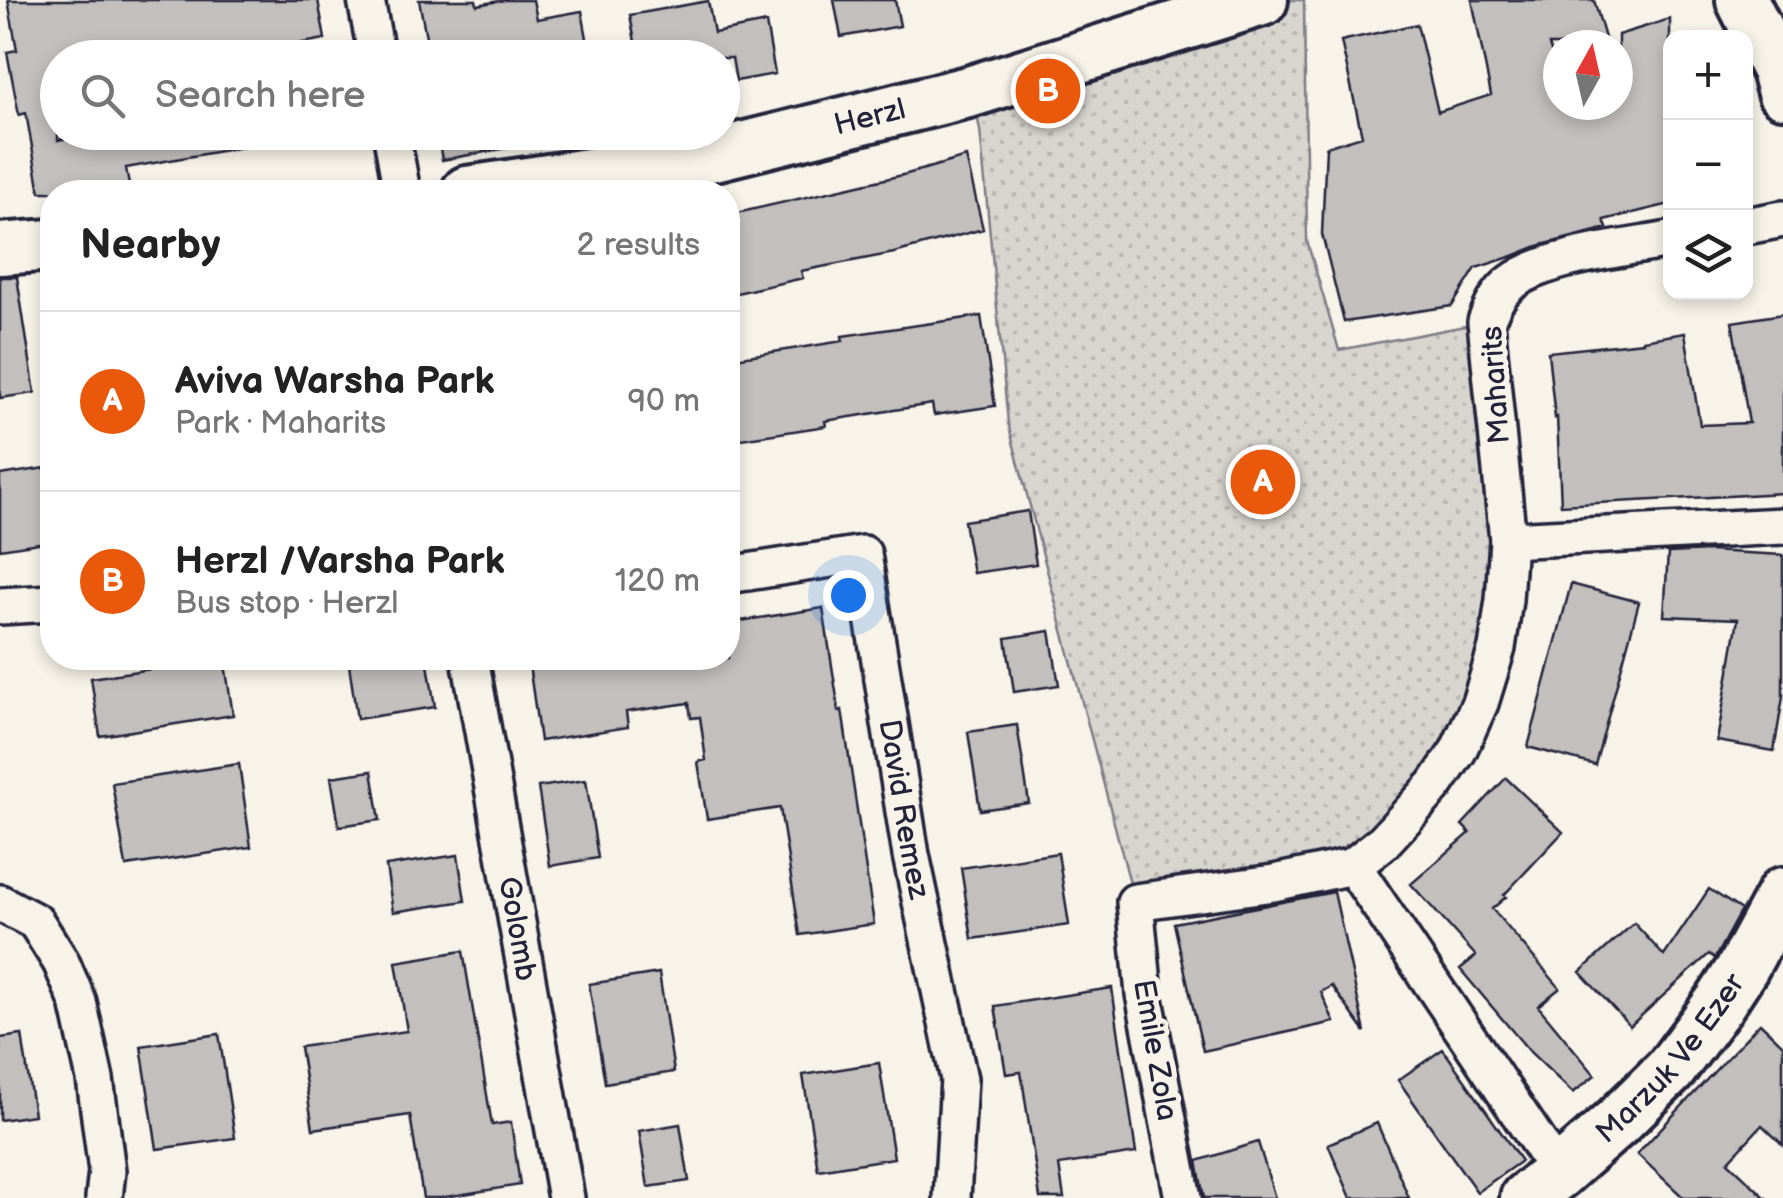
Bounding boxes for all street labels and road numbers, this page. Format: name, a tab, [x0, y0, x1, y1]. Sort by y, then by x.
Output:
street label: Herzl	[830, 91, 909, 144]
street label: Maharits	[1474, 325, 1518, 445]
street label: David Remez	[871, 717, 937, 903]
street label: Golomb	[490, 874, 544, 984]
street label: Marzuk Ve Ezer	[1589, 966, 1753, 1151]
street label: Emile Zola	[1125, 977, 1185, 1124]

